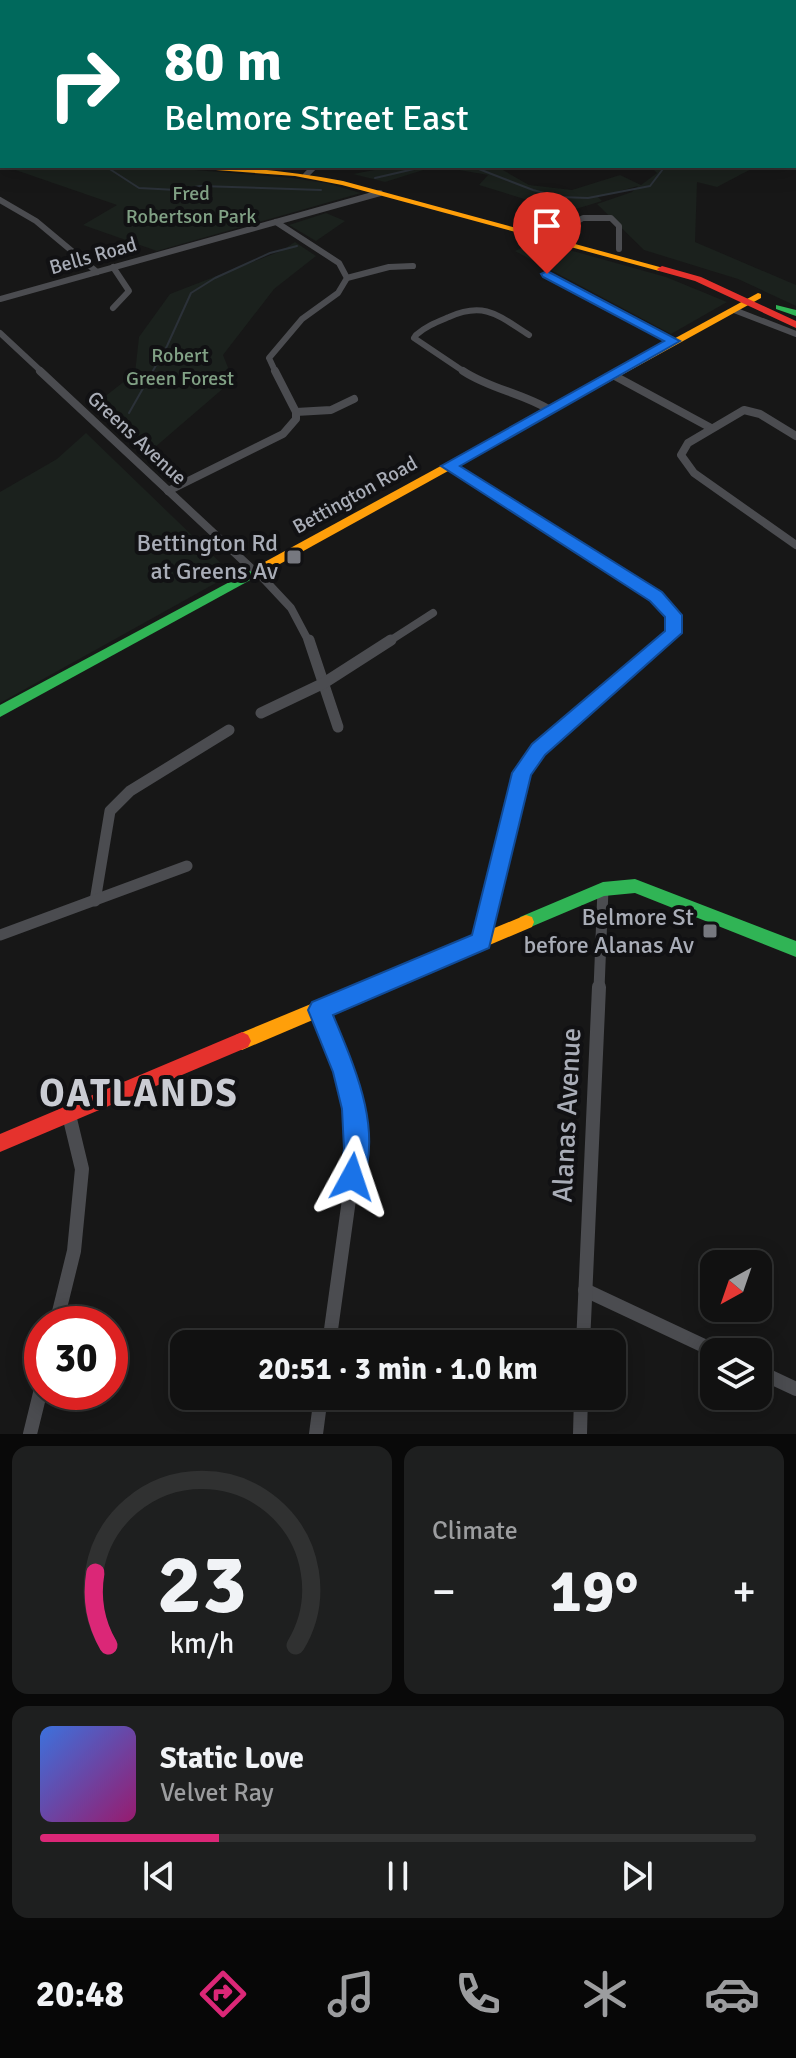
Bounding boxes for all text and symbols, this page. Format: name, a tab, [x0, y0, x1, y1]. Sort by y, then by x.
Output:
text: 80 m	[164, 27, 282, 96]
icon: right	[32, 32, 136, 136]
text: Belmore Street East	[164, 96, 469, 141]
park label: Fred Robertson Park	[126, 181, 256, 229]
pin	[513, 192, 581, 274]
icon: arrive	[525, 204, 569, 248]
street label: Bells Road	[46, 232, 140, 280]
park label: Robert Green Forest	[126, 343, 234, 391]
street label: Greens Avenue	[82, 386, 192, 490]
street label: Bettington Road	[288, 450, 422, 540]
place label: Bettington Rd at Greens Av	[136, 528, 278, 586]
marker: Bettington Rd at Greens Av	[285, 548, 303, 566]
place label: Belmore St before Alanas Av	[523, 902, 694, 960]
marker: Belmore St before Alanas Av	[701, 922, 719, 940]
street label: Alanas Avenue	[545, 1027, 589, 1203]
district label: OATLANDS	[39, 1070, 239, 1117]
position arrow	[310, 1135, 394, 1219]
north arrow	[700, 1250, 772, 1322]
map controls	[700, 1250, 772, 1410]
speed limit sign: 30	[24, 1306, 128, 1410]
button: layers	[700, 1338, 772, 1410]
text: 20:51 · 3 min · 1.0 km	[258, 1351, 538, 1388]
text: Climate	[432, 1515, 518, 1547]
text: 23	[157, 1534, 247, 1636]
text: 19°	[550, 1555, 638, 1629]
text: −	[432, 1565, 456, 1619]
text: +	[732, 1565, 756, 1619]
text: km/h	[170, 1626, 234, 1661]
text: Static Love	[160, 1740, 304, 1777]
text: Velvet Ray	[160, 1777, 274, 1809]
icon: previous	[137, 1854, 181, 1898]
icon: pause	[376, 1854, 420, 1898]
icon: next	[615, 1854, 659, 1898]
icon: directions	[195, 1966, 251, 2022]
icon: music	[323, 1966, 379, 2022]
icon: phone	[450, 1966, 506, 2022]
icon: climate	[577, 1966, 633, 2022]
icon: car	[704, 1966, 760, 2022]
text: 20:48	[36, 1972, 124, 2017]

